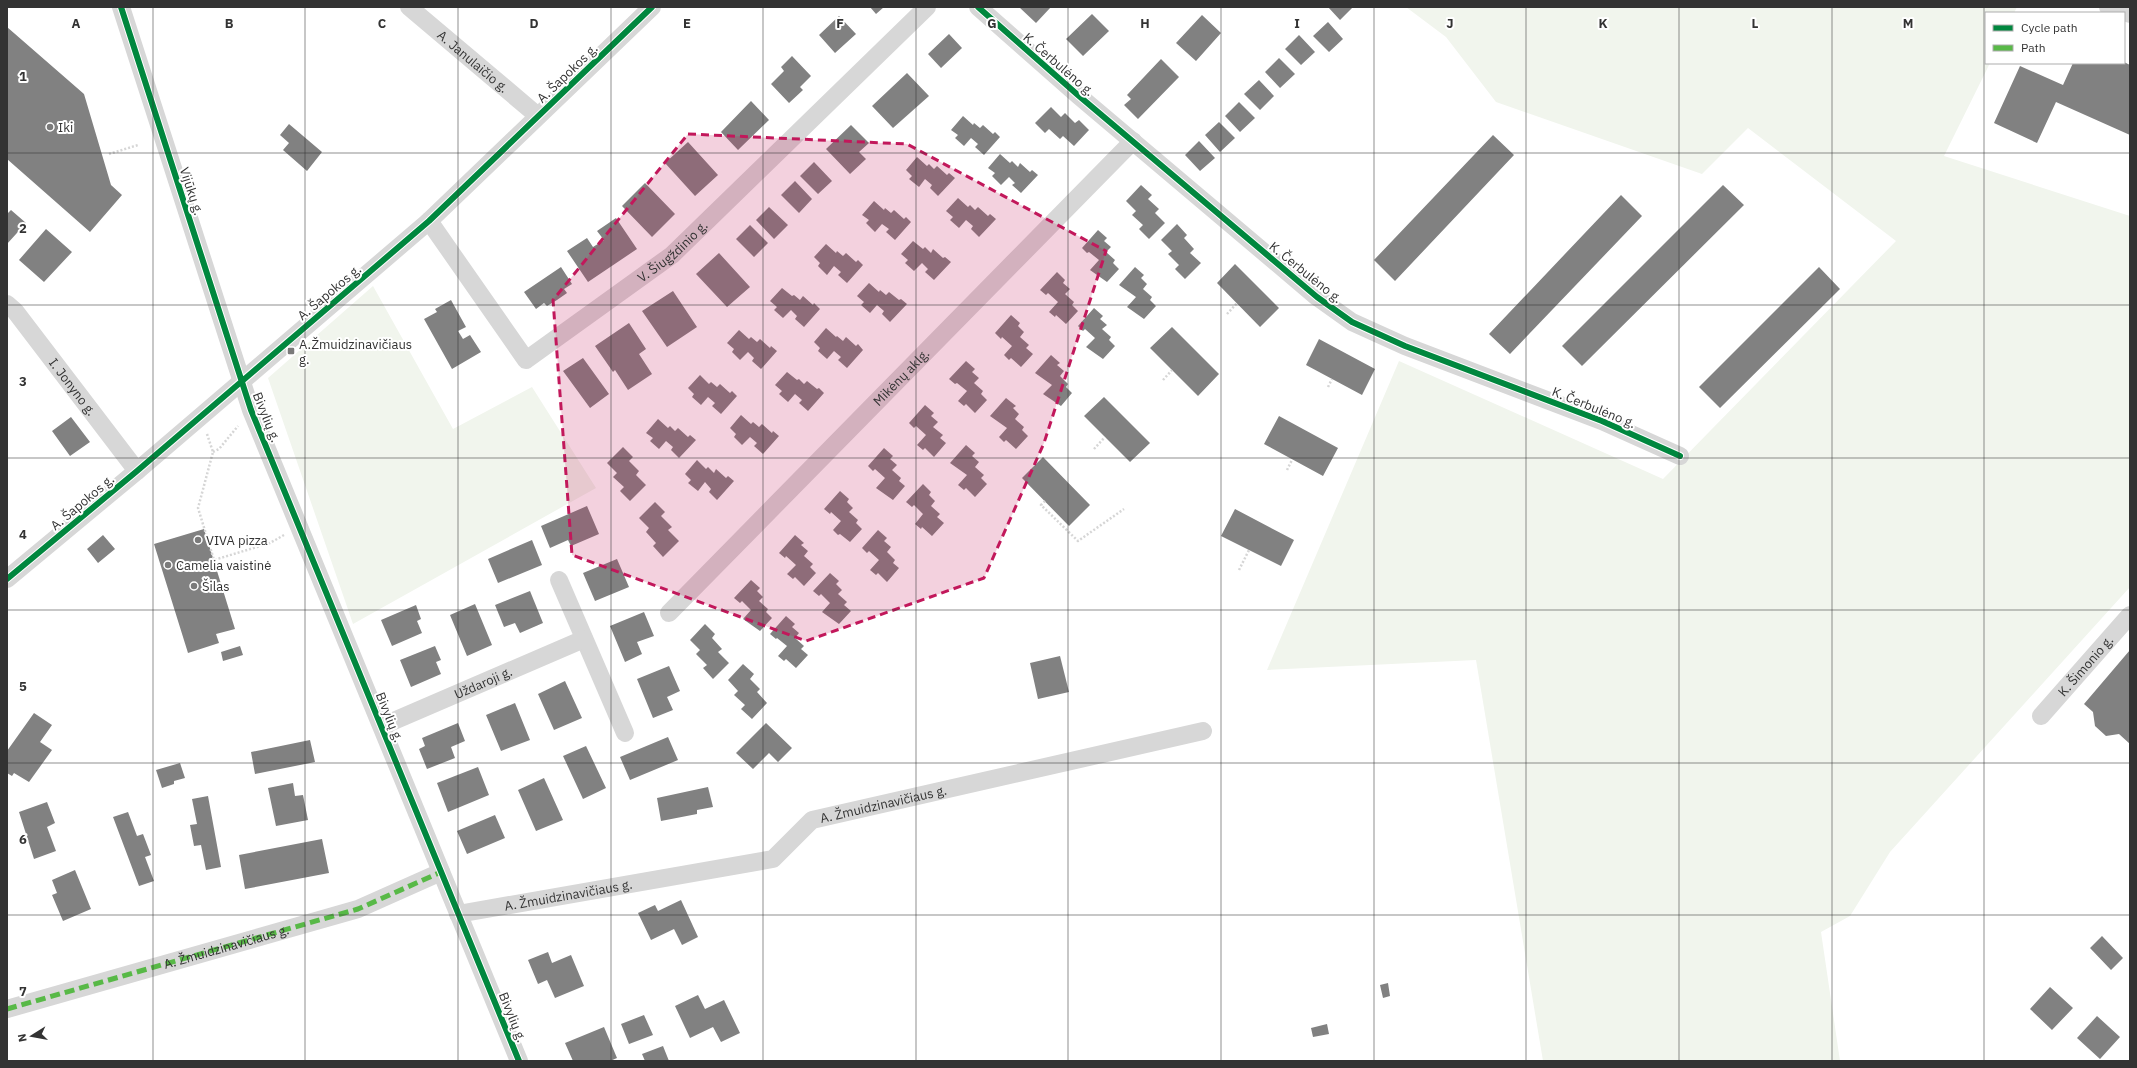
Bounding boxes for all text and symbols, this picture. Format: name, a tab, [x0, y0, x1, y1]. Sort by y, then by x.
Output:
legend	[1985, 12, 2125, 64]
text: A	[72, 15, 81, 32]
text: B	[225, 15, 234, 32]
text: C	[378, 15, 387, 32]
text: D	[529, 15, 539, 32]
text: E	[683, 15, 691, 32]
text: F	[836, 15, 844, 32]
text: G	[987, 15, 997, 32]
text: H	[1140, 15, 1150, 32]
text: I	[1294, 15, 1300, 32]
text: J	[1446, 15, 1454, 32]
text: K	[1598, 15, 1608, 32]
text: L	[1752, 15, 1759, 32]
text: M	[1903, 15, 1913, 32]
text: Cycle path	[2021, 20, 2078, 35]
street label: A. Janulaičio g.	[434, 27, 512, 96]
street label: K. Čerbulėno g.	[1020, 29, 1098, 100]
street label: A. Šapokos g.	[533, 40, 601, 107]
text: Path	[2021, 40, 2046, 55]
text: 1	[19, 68, 27, 85]
place label: Iki	[58, 119, 73, 136]
marker: Iki	[45, 122, 55, 132]
street label: Vijūkų g.	[176, 165, 207, 217]
street label: V. Šiugždinio g.	[634, 217, 711, 286]
text: 2	[19, 220, 27, 237]
street label: K. Čerbulėno g.	[1266, 238, 1346, 307]
street label: A. Šapokos g.	[294, 261, 365, 324]
place label: A.Žmuidzinavičiaus g.	[299, 336, 412, 368]
street label: Mikėnų aklg.	[870, 345, 933, 409]
marker: A.Žmuidzinavičiaus g.	[286, 346, 296, 356]
street label: I. Jonyno g.	[45, 355, 100, 419]
text: 3	[19, 373, 27, 390]
street label: K. Čerbulėno g.	[1549, 383, 1638, 432]
street label: Bivylių g.	[249, 390, 284, 445]
street label: A. Šapokos g.	[47, 471, 118, 534]
text: 4	[19, 526, 27, 543]
place label: VIVA pizza	[206, 532, 268, 549]
marker: VIVA pizza	[193, 535, 203, 545]
place label: Camelia vaistinė	[176, 557, 271, 574]
marker: Camelia vaistinė	[163, 560, 173, 570]
place label: Šilas	[202, 578, 230, 595]
marker: Šilas	[189, 581, 199, 591]
street label: K. Šimonio g.	[2054, 632, 2117, 700]
street label: Uždaroji g.	[452, 663, 515, 703]
text: 5	[19, 678, 27, 695]
street label: Bivylių g.	[372, 690, 407, 745]
street label: A. Žmuidzinavičiaus g.	[818, 782, 948, 827]
text: 6	[19, 831, 27, 848]
street label: A. Žmuidzinavičiaus g.	[503, 876, 634, 915]
street label: A. Žmuidzinavičiaus g.	[162, 921, 291, 973]
text: 7	[19, 983, 27, 1000]
street label: Bivylių g.	[495, 990, 530, 1045]
north arrow	[12, 1016, 52, 1056]
text: N	[15, 1033, 30, 1043]

